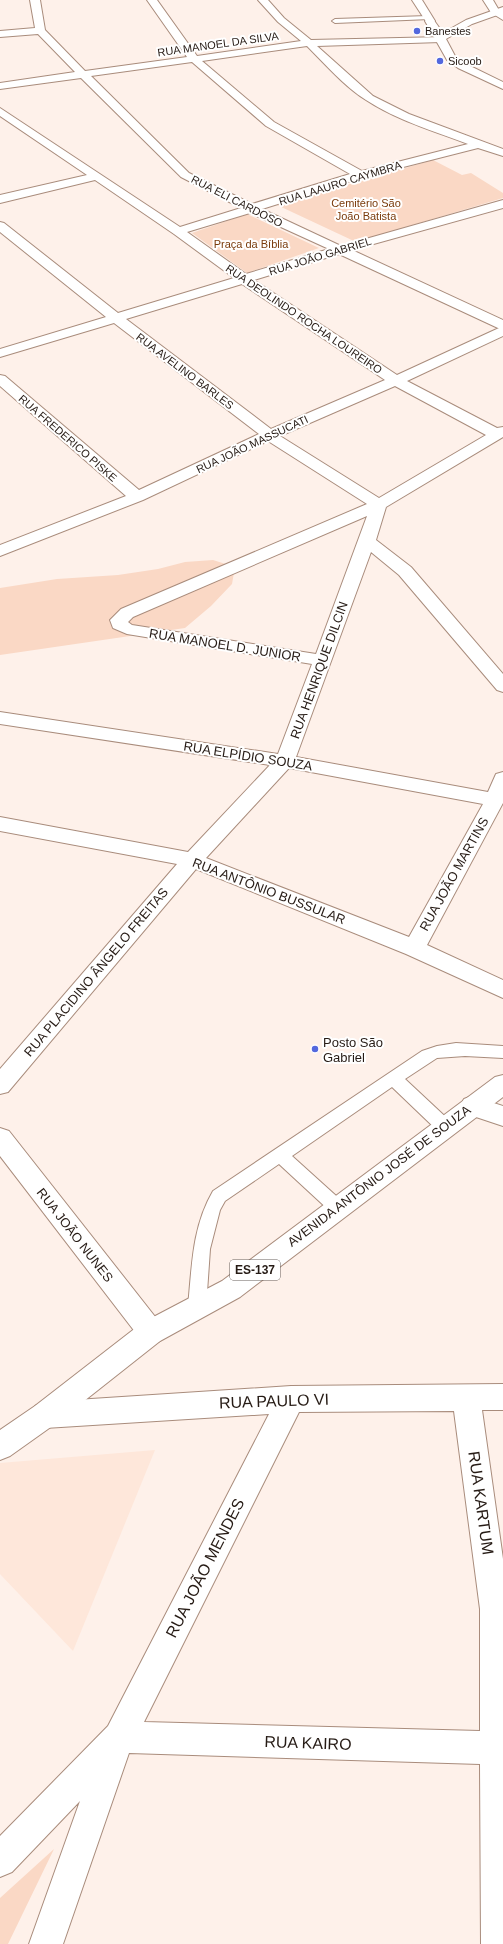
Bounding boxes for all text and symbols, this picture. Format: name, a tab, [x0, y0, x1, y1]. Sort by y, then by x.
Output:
place label: Banestes	[425, 25, 471, 37]
marker: Banestes	[412, 26, 422, 36]
street label: RUA MANOEL DA SILVA	[157, 29, 280, 58]
place label: Sicoob	[448, 55, 482, 67]
marker: Sicoob	[435, 56, 445, 66]
street label: RUA LAAURO CAYMBRA	[277, 158, 403, 207]
street label: RUA ELI CARDOSO	[189, 173, 285, 229]
park label: Cemitério São João Batista	[331, 197, 401, 222]
street label: RUA JOÃO GABRIEL	[267, 235, 373, 277]
park label: Praça da Bíblia	[214, 238, 289, 250]
street label: RUA DEOLINDO ROCHA LOUREIRO	[224, 262, 385, 376]
street label: RUA AVELINO BARLES	[134, 331, 236, 411]
street label: RUA FREDERICO PISKE	[17, 392, 119, 484]
street label: RUA JOÃO MASSUCATI	[194, 413, 310, 475]
street label: RUA HENRIQUE DILCIN	[287, 599, 351, 741]
street label: RUA MANOEL D. JUNIOR	[148, 626, 302, 664]
street label: RUA ELPÍDIO SOUZA	[183, 738, 314, 774]
street label: RUA JOÃO MARTINS	[417, 814, 492, 933]
street label: RUA ANTÔNIO BUSSULAR	[190, 855, 348, 927]
street label: RUA PLACIDINO ÂNGELO FREITAS	[21, 884, 171, 1059]
place label: Posto São Gabriel	[323, 1035, 383, 1065]
marker: Posto São Gabriel	[310, 1044, 320, 1054]
street label: AVENIDA ANTÔNIO JOSÉ DE SOUZA	[285, 1102, 474, 1250]
street label: RUA JOÃO NUNES	[34, 1185, 116, 1285]
road number: ES-137	[230, 1260, 280, 1280]
street label: RUA PAULO VI	[219, 1391, 329, 1411]
street label: RUA KARTUM	[465, 1450, 497, 1556]
street label: RUA JOÃO MENDES	[161, 1495, 247, 1640]
street label: RUA KAIRO	[264, 1733, 352, 1753]

